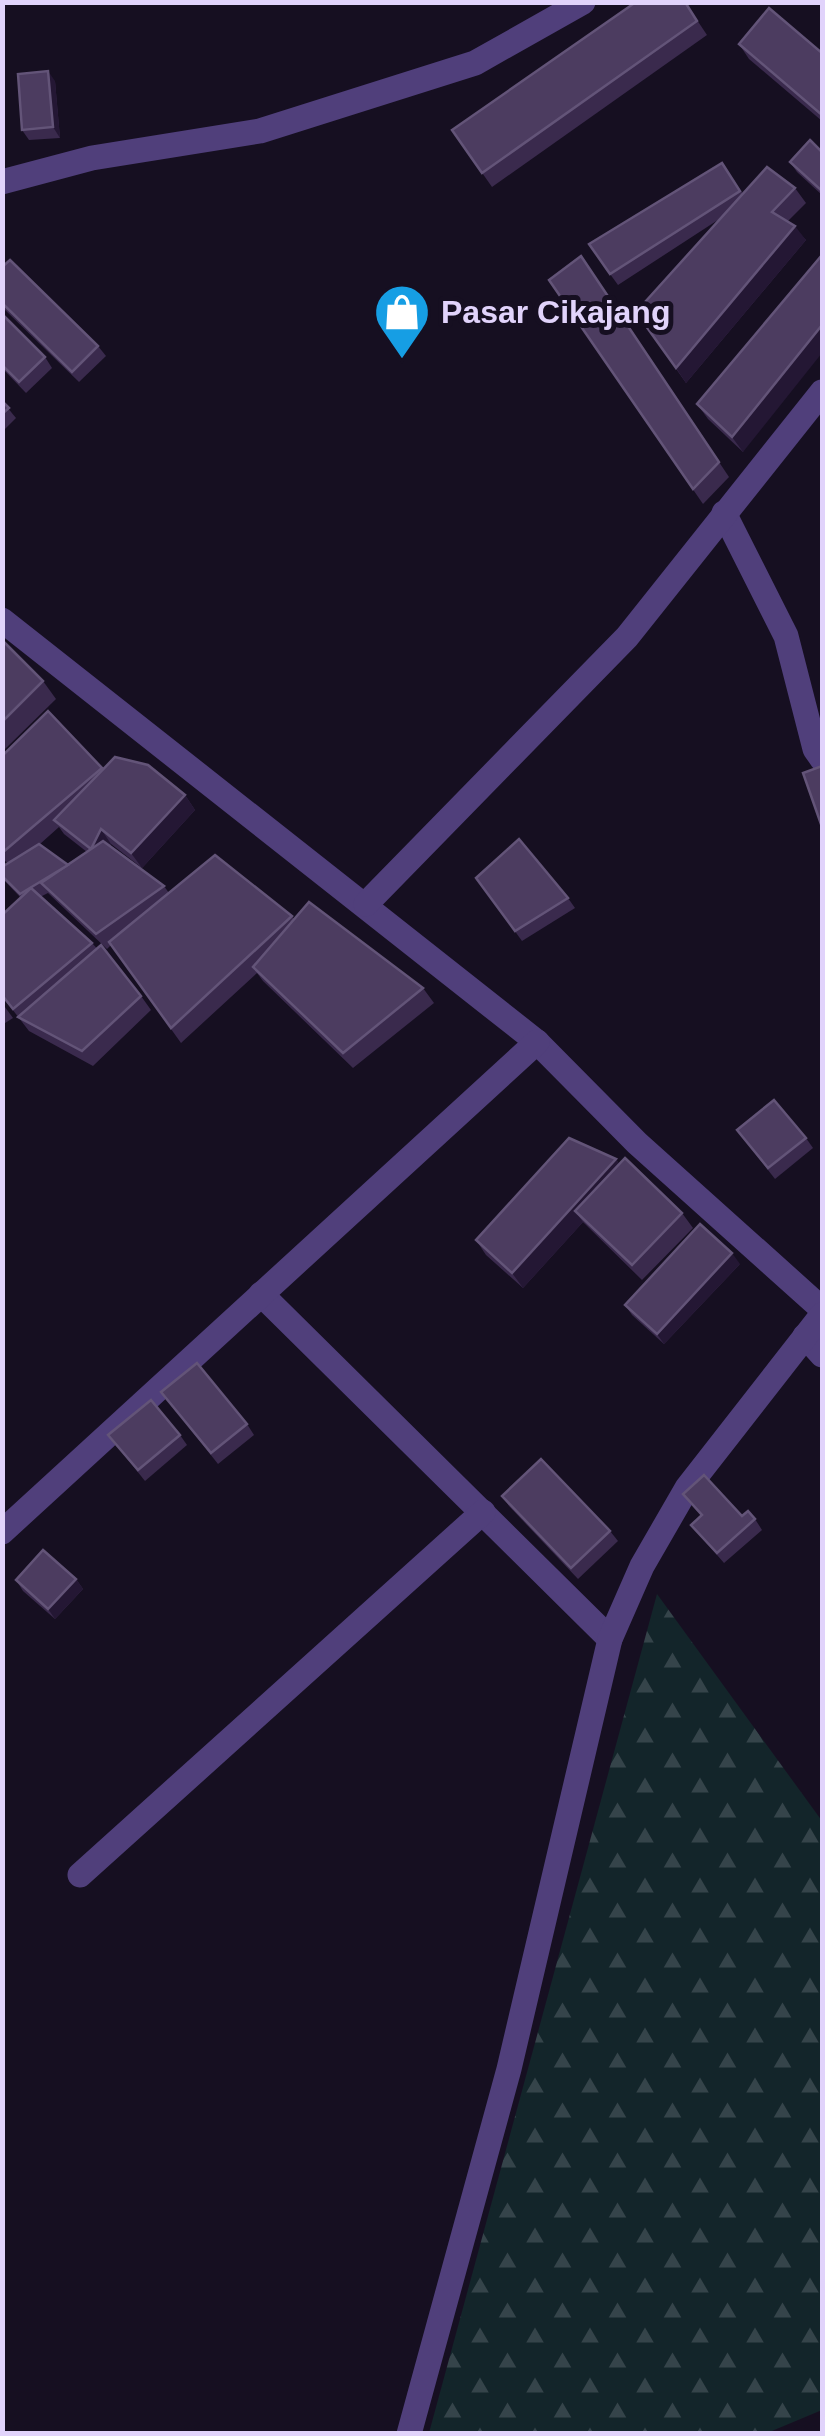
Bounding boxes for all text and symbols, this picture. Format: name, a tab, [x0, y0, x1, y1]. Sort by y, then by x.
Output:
shop icon: Pasar Cikajang	[372, 282, 432, 361]
place label: Pasar Cikajang	[441, 294, 670, 330]

